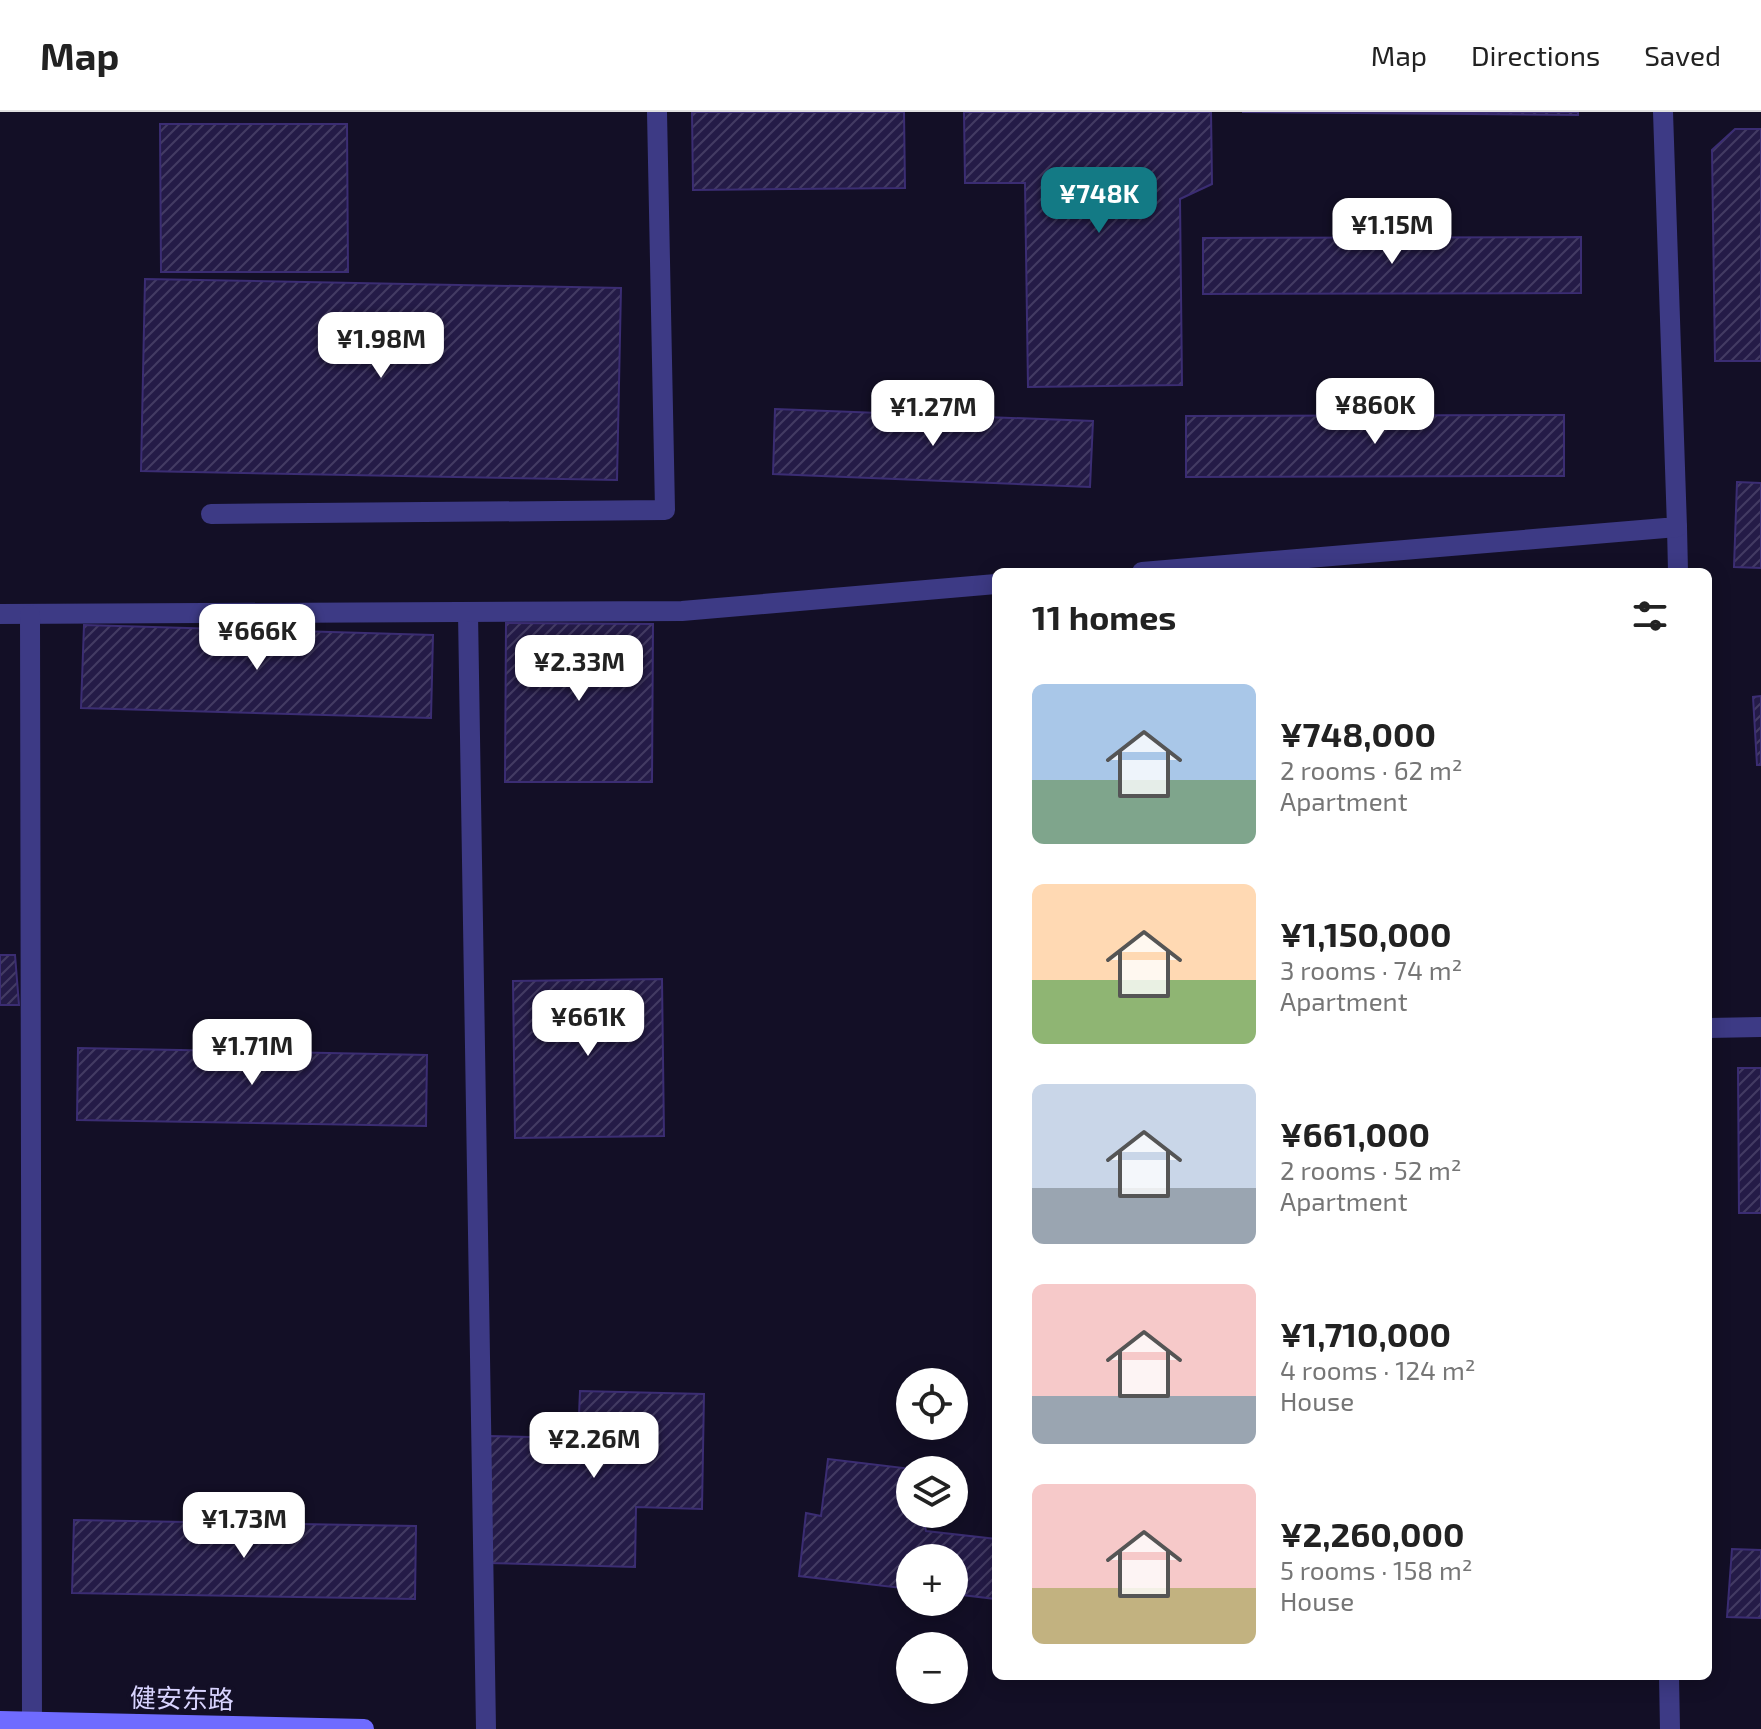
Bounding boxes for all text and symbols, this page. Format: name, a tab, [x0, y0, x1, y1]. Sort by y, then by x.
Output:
text: Map	[40, 32, 119, 78]
text: Map	[1371, 38, 1427, 72]
text: Directions	[1471, 38, 1600, 72]
text: Saved	[1644, 38, 1721, 72]
pin: ¥748K	[1043, 167, 1155, 235]
text: ¥748K	[1059, 177, 1139, 208]
pin: ¥1.15M	[1327, 198, 1457, 266]
text: ¥1.15M	[1350, 208, 1434, 239]
pin: ¥1.98M	[316, 312, 446, 380]
text: ¥1.98M	[336, 322, 426, 353]
pin: ¥860K	[1319, 378, 1431, 446]
pin: ¥1.27M	[868, 380, 998, 448]
text: ¥860K	[1334, 388, 1416, 419]
text: ¥1.27M	[889, 390, 977, 421]
icon: filters	[1628, 594, 1672, 638]
text: 11 homes	[1032, 596, 1176, 637]
pin: ¥666K	[201, 604, 313, 672]
text: ¥666K	[217, 614, 297, 645]
pin: ¥2.33M	[514, 635, 644, 703]
text: ¥2.33M	[533, 645, 625, 676]
text: ¥748,000	[1280, 713, 1436, 754]
icon: home	[1096, 716, 1192, 812]
text: 2 rooms · 62 m²	[1280, 754, 1463, 785]
text: Apartment	[1280, 785, 1408, 816]
text: ¥1,150,000	[1280, 913, 1452, 954]
icon: home	[1096, 916, 1192, 1012]
text: 3 rooms · 74 m²	[1280, 954, 1462, 985]
text: Apartment	[1280, 985, 1408, 1016]
pin: ¥661K	[532, 990, 644, 1058]
text: ¥661K	[550, 1000, 626, 1031]
pin: ¥1.71M	[187, 1019, 317, 1087]
text: ¥1.71M	[211, 1029, 293, 1060]
text: ¥661,000	[1280, 1113, 1430, 1154]
icon: home	[1096, 1116, 1192, 1212]
text: 2 rooms · 52 m²	[1280, 1154, 1462, 1185]
text: Apartment	[1280, 1185, 1408, 1216]
text: ¥1,710,000	[1280, 1313, 1451, 1354]
icon: home	[1096, 1316, 1192, 1412]
text: 4 rooms · 124 m²	[1280, 1354, 1475, 1385]
map controls	[896, 1368, 968, 1704]
button: locate	[896, 1368, 968, 1440]
text: House	[1280, 1385, 1354, 1416]
pin: ¥2.26M	[529, 1412, 659, 1480]
text: ¥2.26M	[548, 1422, 640, 1453]
button: layers	[896, 1456, 968, 1528]
pin: ¥1.73M	[179, 1492, 309, 1560]
text: ¥1.73M	[201, 1502, 287, 1533]
text: ¥2,260,000	[1280, 1513, 1464, 1554]
icon: home	[1096, 1516, 1192, 1612]
button: +	[896, 1544, 968, 1616]
text: 5 rooms · 158 m²	[1280, 1554, 1472, 1585]
text: House	[1280, 1585, 1354, 1616]
button: −	[896, 1632, 968, 1704]
street label: 健安东路	[130, 1681, 234, 1714]

